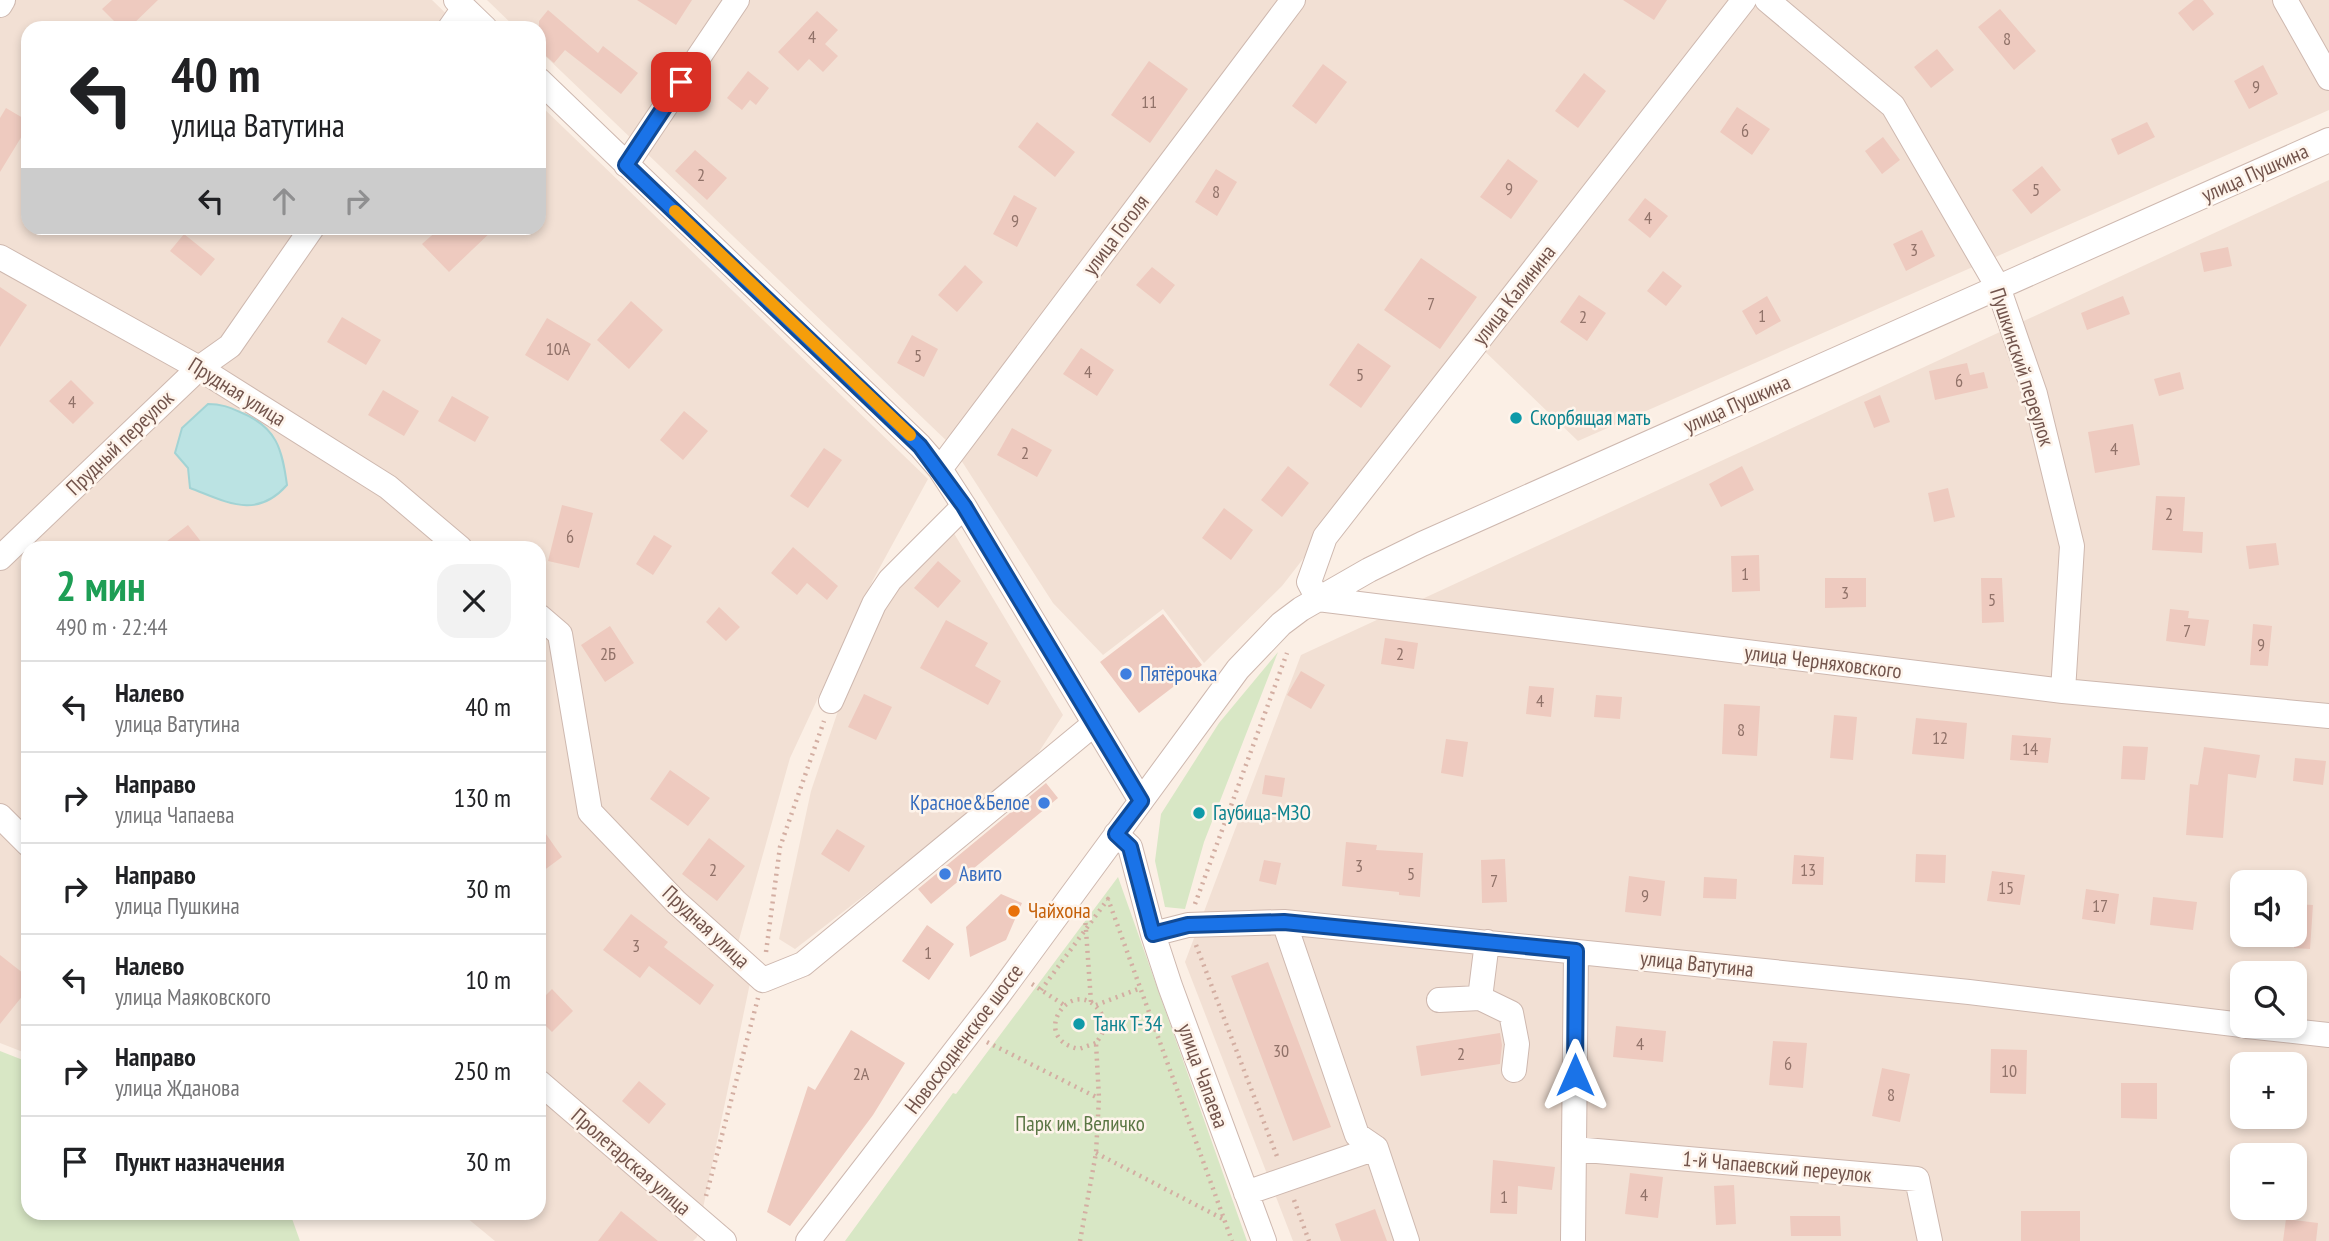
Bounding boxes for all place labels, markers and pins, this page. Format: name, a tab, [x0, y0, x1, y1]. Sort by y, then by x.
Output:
pin	[651, 52, 711, 112]
place label: Скорбящая мать	[1530, 404, 1651, 431]
marker: Скорбящая мать	[1508, 410, 1524, 426]
place label: Пятёрочка	[1140, 660, 1217, 687]
marker: Пятёрочка	[1118, 666, 1134, 682]
place label: Красное&Белое	[910, 789, 1030, 816]
marker: Красное&Белое	[1036, 795, 1052, 811]
place label: Гаубица-МЗО	[1213, 799, 1311, 826]
marker: Гаубица-МЗО	[1191, 805, 1207, 821]
place label: Авито	[959, 860, 1002, 887]
marker: Авито	[937, 866, 953, 882]
place label: Чайхона	[1028, 897, 1091, 924]
marker: Чайхона	[1006, 903, 1022, 919]
place label: Танк Т-34	[1093, 1010, 1163, 1037]
marker: Танк Т-34	[1071, 1016, 1087, 1032]

